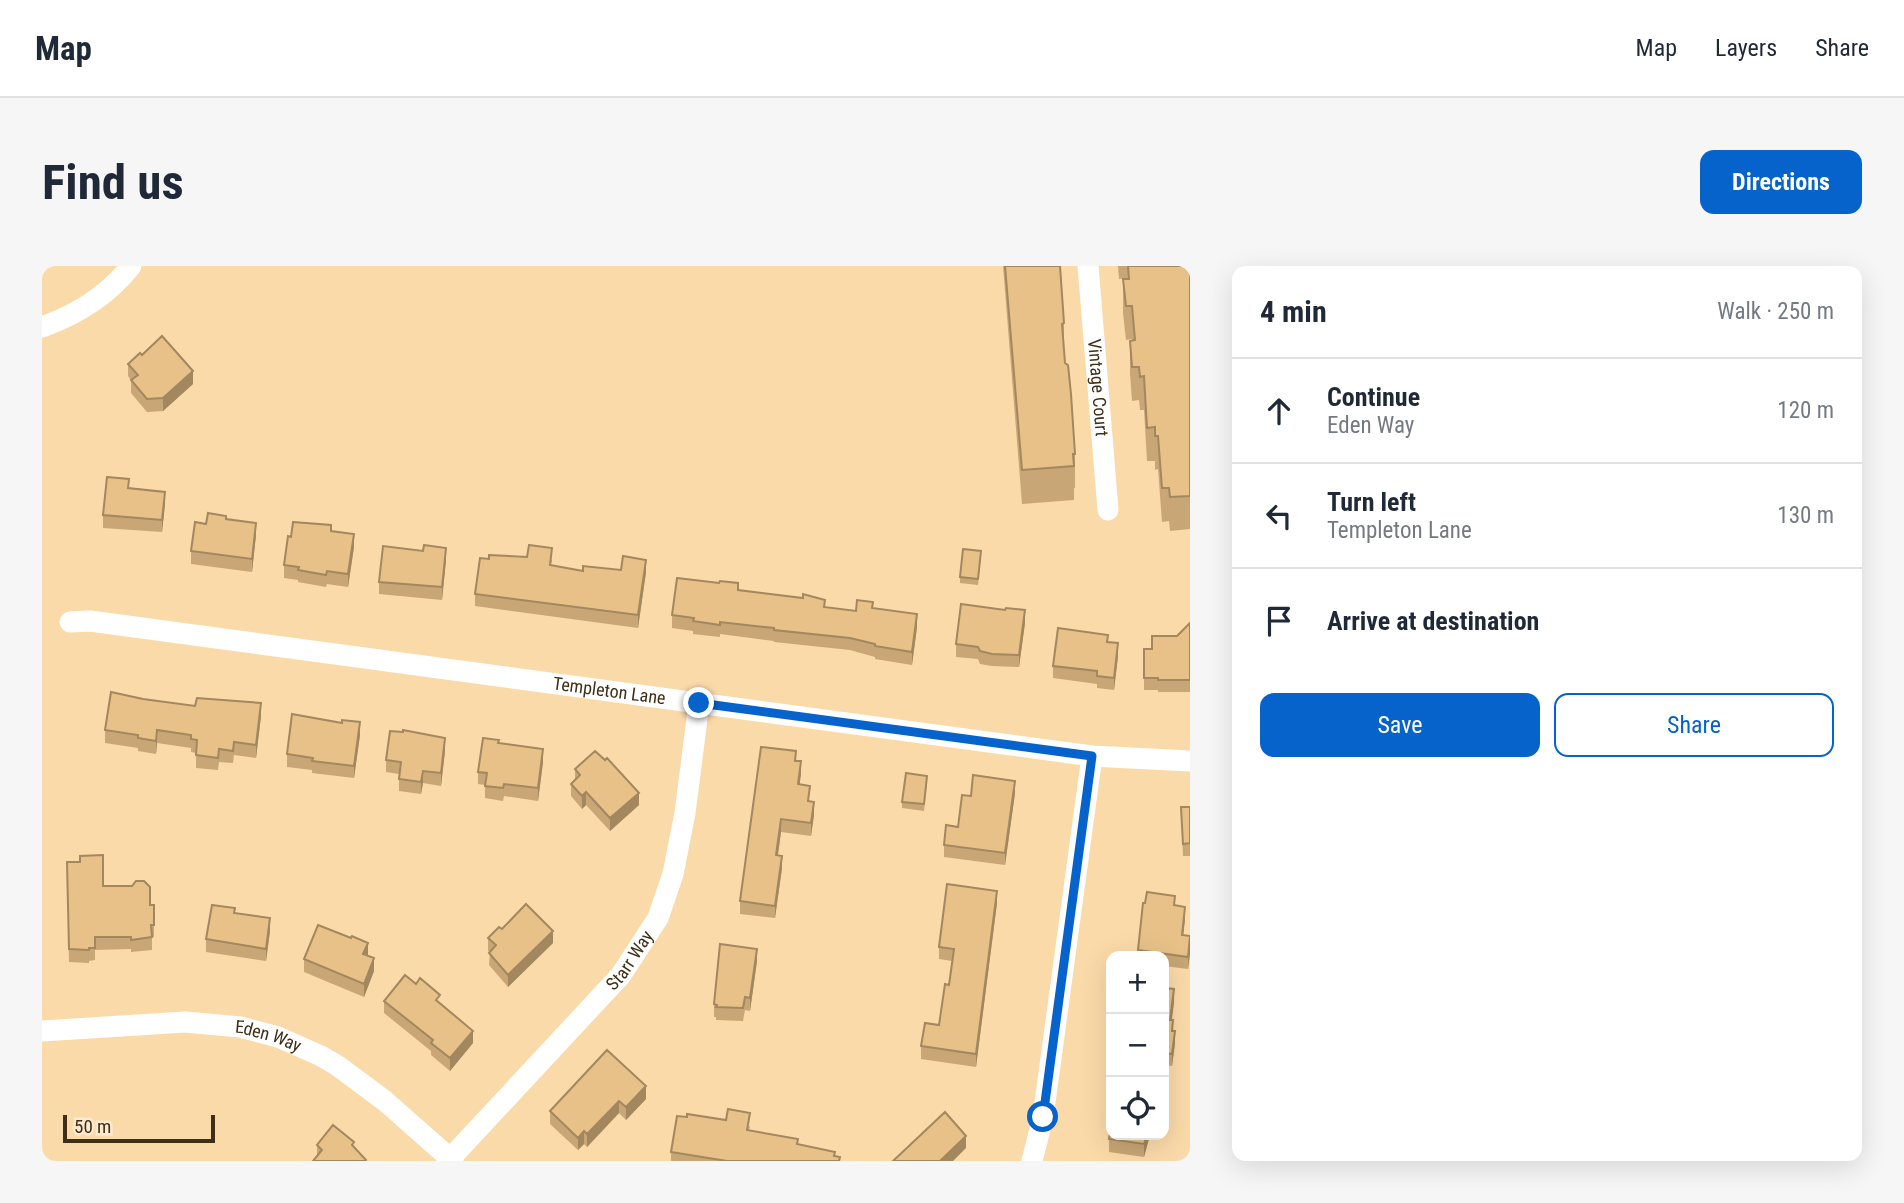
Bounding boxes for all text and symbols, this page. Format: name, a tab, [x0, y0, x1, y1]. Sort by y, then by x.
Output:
text: Map	[35, 29, 92, 68]
text: Map	[1636, 34, 1677, 62]
text: Layers	[1715, 34, 1777, 62]
text: Share	[1815, 34, 1869, 62]
button: Directions	[1700, 150, 1862, 214]
text: Find us	[42, 154, 184, 211]
text: 4 min	[1260, 294, 1327, 329]
text: Walk · 250 m	[1717, 298, 1834, 325]
street label: Vintage Court	[1084, 338, 1113, 437]
text: Continue	[1327, 382, 1420, 412]
icon: ahead	[1260, 392, 1298, 430]
text: 120 m	[1777, 397, 1834, 424]
text: Eden Way	[1327, 412, 1414, 439]
text: Turn left	[1327, 487, 1416, 517]
icon: left	[1260, 497, 1298, 535]
text: 130 m	[1777, 502, 1834, 529]
text: Templeton Lane	[1327, 517, 1472, 544]
icon: arrive	[1260, 602, 1298, 640]
text: Arrive at destination	[1327, 606, 1539, 636]
street label: Templeton Lane	[552, 672, 667, 708]
route end	[683, 687, 714, 718]
button: Save	[1260, 693, 1540, 757]
button: Share	[1554, 693, 1834, 757]
street label: Starr Way	[601, 926, 657, 994]
map controls	[1106, 951, 1169, 1140]
button: +	[1106, 951, 1169, 1014]
button: −	[1106, 1014, 1169, 1077]
street label: Eden Way	[234, 1016, 305, 1056]
button: locate	[1106, 1077, 1169, 1140]
route start	[1027, 1101, 1058, 1132]
scale bar	[63, 1112, 215, 1144]
text: 50 m	[74, 1115, 111, 1138]

